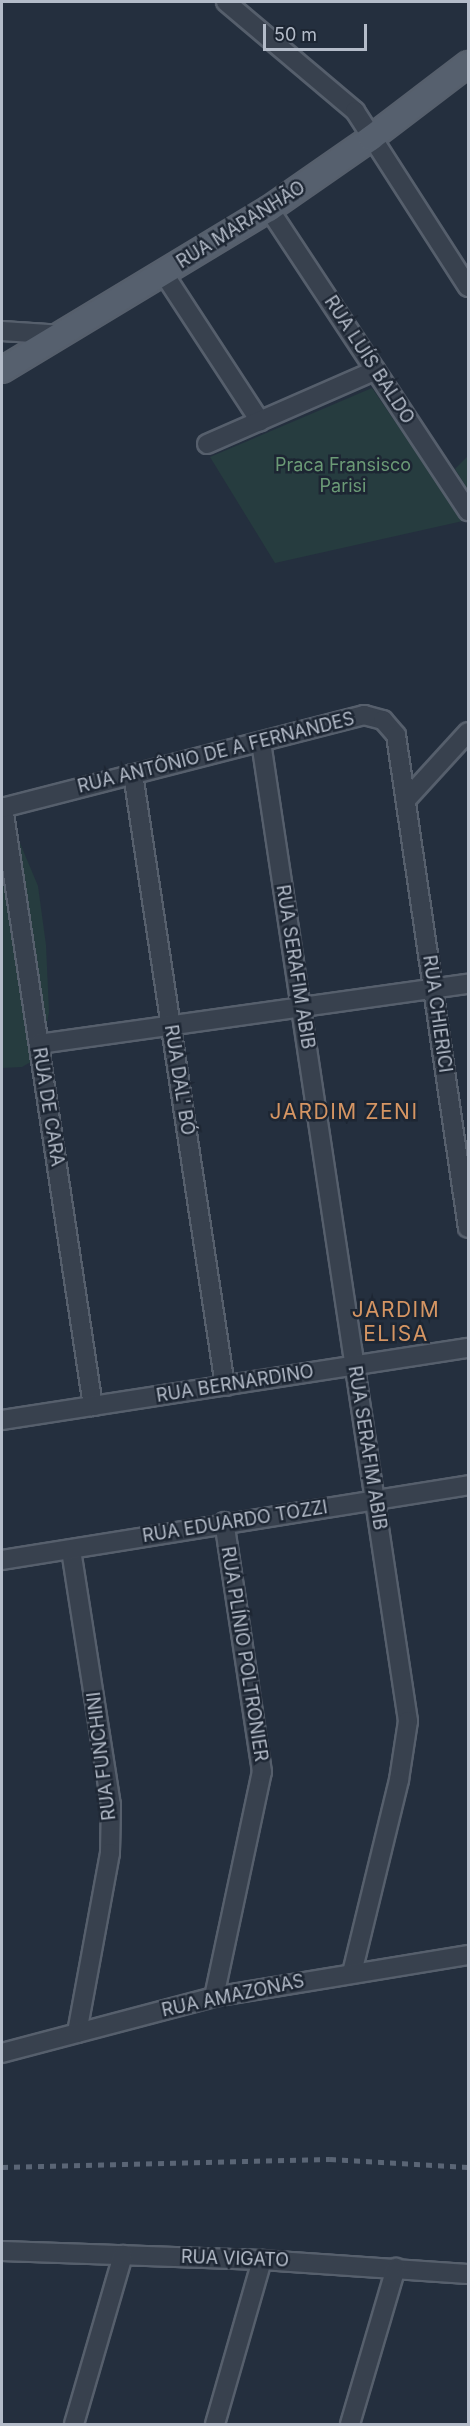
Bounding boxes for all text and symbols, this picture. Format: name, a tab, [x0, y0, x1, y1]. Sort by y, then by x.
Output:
scale bar	[266, 12, 370, 50]
text: 50 m	[274, 24, 317, 45]
street label: RUA MARANHÃO	[173, 177, 309, 273]
street label: RUA LUÍS BALDO	[320, 292, 418, 428]
park label: Praca Fransisco Parisi	[275, 455, 411, 498]
street label: RUA ANTÔNIO DE A FERNANDES	[75, 708, 357, 798]
street label: RUA SERAFIM ABIB	[271, 883, 319, 1051]
street label: RUA CHIERICI	[418, 954, 456, 1074]
street label: RUA DAL' BÓ	[160, 1023, 198, 1137]
street label: RUA DE CARA	[28, 1046, 68, 1168]
district label: JARDIM ZENI	[269, 1099, 419, 1125]
district label: JARDIM ELISA	[352, 1297, 440, 1347]
street label: RUA BERNARDINO	[155, 1361, 315, 1407]
street label: RUA SERAFIM ABIB	[343, 1364, 391, 1532]
street label: RUA EDUARDO TOZZI	[141, 1497, 329, 1547]
street label: RUA PLÍNIO POLTRONIER	[216, 1545, 272, 1763]
street label: RUA FUNCHINI	[83, 1690, 121, 1822]
street label: RUA AMAZONAS	[160, 1970, 306, 2022]
street label: RUA VIGATO	[181, 2246, 289, 2272]

